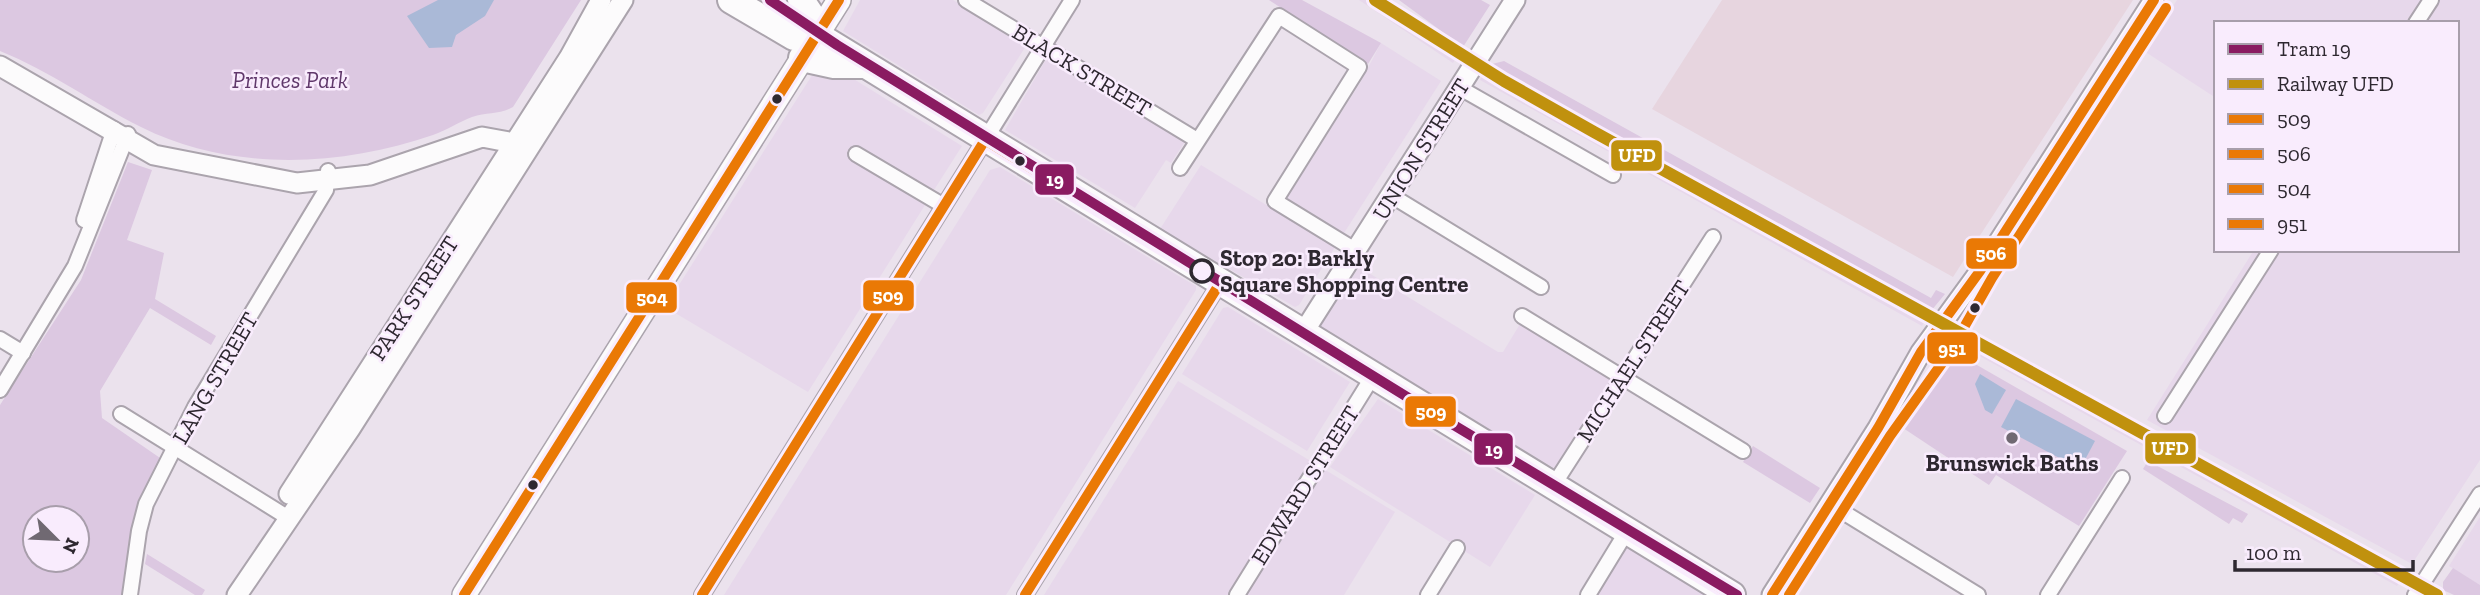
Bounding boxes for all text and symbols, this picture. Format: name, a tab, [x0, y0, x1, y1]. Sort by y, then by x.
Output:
street label: BLACK STREET	[1007, 17, 1157, 123]
legend	[2214, 21, 2459, 252]
text: Tram 19	[2277, 36, 2351, 61]
park label: Princes Park	[232, 66, 348, 94]
text: Railway UFD	[2277, 71, 2394, 96]
street label: UNION STREET	[1366, 73, 1476, 225]
unlabelled marker	[770, 92, 784, 106]
text: 509	[2277, 106, 2311, 131]
line badge: UFD	[1610, 139, 1663, 172]
text: 506	[2277, 141, 2311, 166]
text: UFD	[1618, 144, 1656, 167]
unlabelled marker	[1013, 154, 1027, 168]
line badge: 19	[1034, 163, 1075, 196]
text: 19	[1046, 168, 1064, 191]
text: 504	[2277, 176, 2311, 201]
text: 951	[2277, 211, 2307, 236]
street label: PARK STREET	[363, 230, 465, 366]
line badge: 506	[1965, 237, 2018, 270]
text: 506	[1975, 242, 2007, 265]
place label: Stop 20: Barkly Square Shopping Centre	[1220, 244, 1468, 298]
marker: Stop 20: Barkly Square Shopping Centre	[1190, 259, 1214, 283]
street label: MICHAEL STREET	[1570, 275, 1696, 447]
line badge: 509	[862, 279, 915, 312]
line badge: 504	[625, 281, 678, 314]
text: 509	[872, 284, 904, 307]
text: 504	[636, 286, 668, 309]
unlabelled marker	[1968, 301, 1982, 315]
street label: LANG STREET	[166, 307, 264, 449]
line badge: 951	[1926, 331, 1979, 365]
text: 951	[1938, 337, 1966, 360]
line badge: 509	[1404, 395, 1457, 428]
street label: EDWARD STREET	[1245, 400, 1365, 570]
text: 509	[1415, 400, 1447, 423]
marker: Brunswick Baths	[2004, 430, 2020, 446]
line badge: 19	[1473, 432, 1514, 466]
line badge: UFD	[2144, 432, 2197, 465]
text: UFD	[2151, 437, 2189, 460]
text: 19	[1485, 438, 1503, 461]
place label: Brunswick Baths	[1925, 449, 2099, 477]
unlabelled marker	[526, 478, 540, 492]
north arrow	[21, 504, 91, 574]
scale bar	[2235, 528, 2414, 572]
text: N	[58, 534, 85, 557]
text: 100 m	[2246, 540, 2301, 565]

